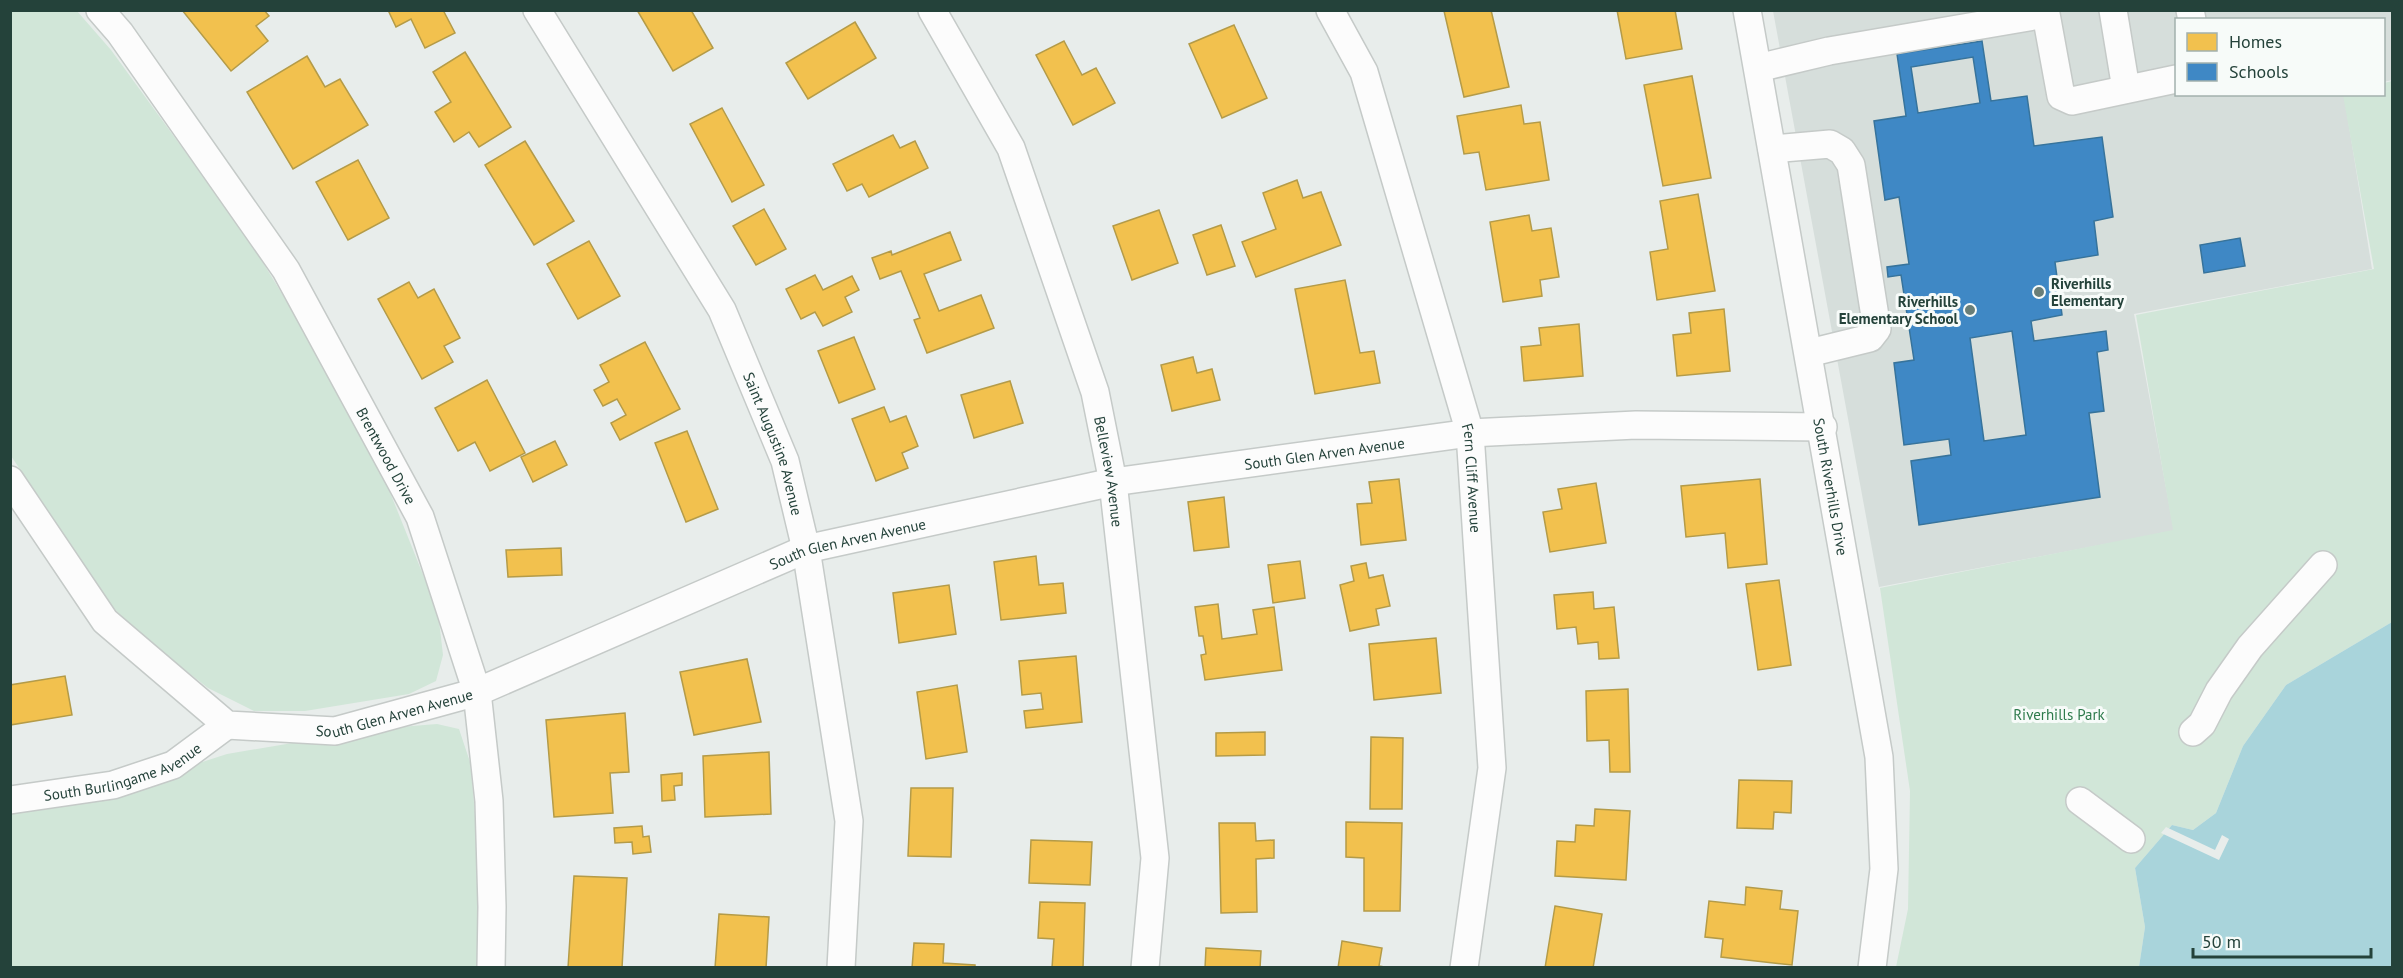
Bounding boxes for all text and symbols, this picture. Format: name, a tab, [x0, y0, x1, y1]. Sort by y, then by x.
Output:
legend	[2175, 18, 2385, 96]
text: Homes	[2229, 30, 2282, 53]
text: Schools	[2229, 60, 2289, 83]
place label: Riverhills Elementary	[2051, 274, 2125, 310]
marker: Riverhills Elementary	[2032, 285, 2046, 299]
place label: Riverhills Elementary School	[1839, 292, 1959, 328]
marker: Riverhills Elementary School	[1963, 303, 1977, 317]
street label: Saint Augustine Avenue	[739, 369, 807, 517]
street label: Brentwood Drive	[353, 404, 421, 507]
street label: Belleview Avenue	[1091, 414, 1127, 528]
street label: South Riverhills Drive	[1810, 416, 1853, 557]
street label: Fern Cliff Avenue	[1458, 421, 1486, 533]
street label: South Glen Arven Avenue	[1243, 433, 1406, 473]
street label: South Glen Arven Avenue	[766, 514, 928, 573]
street label: South Glen Arven Avenue	[315, 684, 475, 741]
park label: Riverhills Park	[2013, 705, 2106, 724]
street label: South Burlingame Avenue	[42, 738, 205, 804]
scale bar	[2193, 921, 2372, 959]
text: 50 m	[2202, 930, 2241, 953]

